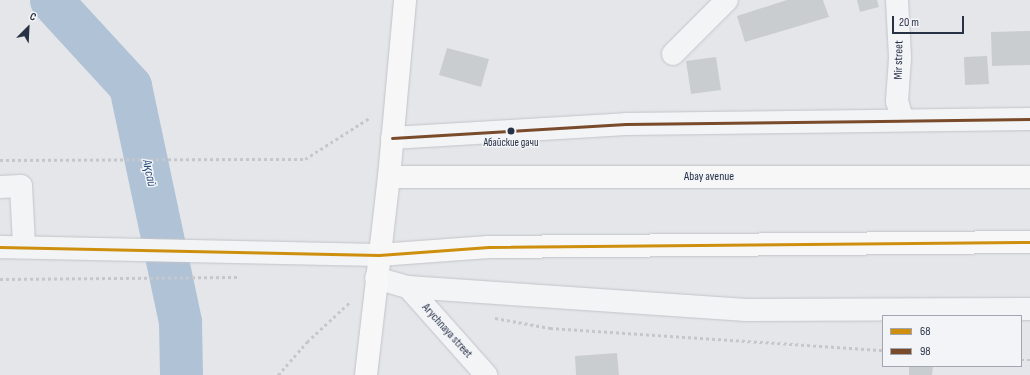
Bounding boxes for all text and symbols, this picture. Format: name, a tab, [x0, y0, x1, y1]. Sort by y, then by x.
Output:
north arrow	[8, 8, 48, 48]
scale bar	[894, 8, 966, 34]
text: С	[28, 9, 38, 24]
text: 20 m	[899, 15, 919, 30]
street label: Mir street	[891, 40, 907, 80]
marker: Абайские дачи	[506, 126, 516, 136]
place label: Абайские дачи	[483, 136, 539, 150]
water label: Ақсай	[139, 158, 159, 188]
street label: Abay avenue	[684, 170, 734, 184]
street label: Arychnaya street	[419, 301, 475, 361]
legend	[882, 315, 1022, 367]
text: 68	[920, 324, 931, 339]
text: 98	[920, 344, 931, 359]

